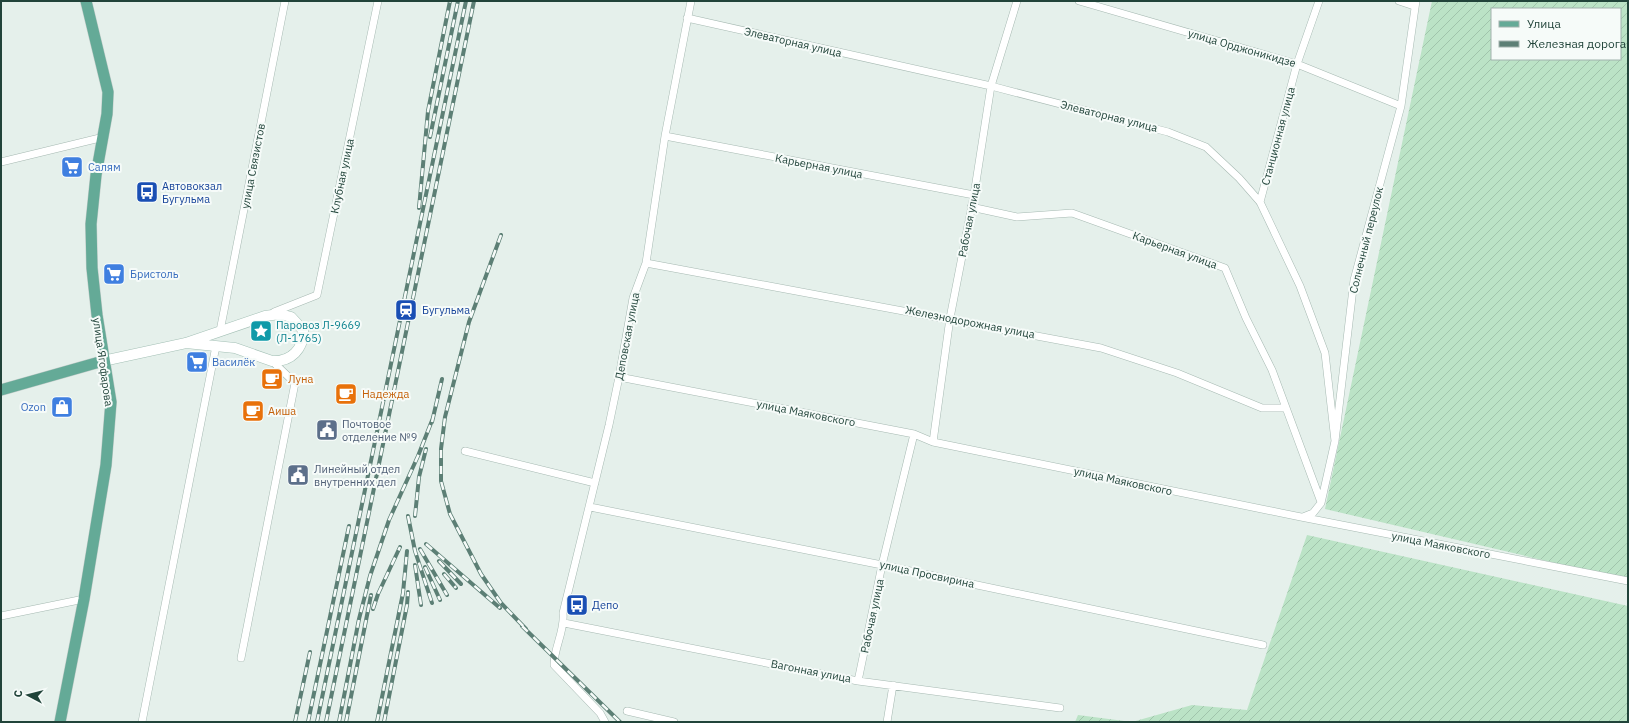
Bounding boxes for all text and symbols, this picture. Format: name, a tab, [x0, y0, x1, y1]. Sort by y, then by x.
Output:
legend	[1491, 8, 1621, 60]
text: Улица	[1527, 16, 1561, 31]
street label: Элеваторная улица	[743, 24, 843, 60]
street label: улица Орджоникидзе	[1186, 26, 1298, 70]
text: Железная дорога	[1527, 36, 1627, 51]
street label: Станционная улица	[1258, 85, 1298, 187]
street label: Элеваторная улица	[1059, 97, 1159, 135]
street label: улица Связистов	[238, 122, 268, 210]
street label: Клубная улица	[327, 137, 357, 215]
street label: Карьерная улица	[774, 151, 864, 181]
supermarket icon: Салям	[59, 154, 85, 180]
place label: Салям	[88, 160, 121, 174]
bus stop icon: Автовокзал Бугульма	[134, 179, 160, 205]
place label: Автовокзал Бугульма	[162, 179, 222, 206]
street label: Рабочая улица	[955, 181, 983, 258]
street label: Солнечный переулок	[1346, 185, 1386, 295]
street label: Карьерная улица	[1131, 228, 1219, 272]
supermarket icon: Бристоль	[101, 261, 127, 287]
place label: Бристоль	[130, 267, 179, 281]
street label: Деповская улица	[612, 291, 642, 381]
station icon: Бугульма	[393, 297, 419, 323]
place label: Бугульма	[422, 303, 470, 317]
street label: Железнодорожная улица	[904, 303, 1036, 341]
street label: улица Ягофарова	[90, 317, 116, 407]
place icon: Паровоз Л-9669 (Л-1765)	[248, 318, 274, 344]
place label: Паровоз Л-9669 (Л-1765)	[276, 318, 361, 345]
supermarket icon: Василёк	[184, 349, 210, 375]
place label: Василёк	[212, 355, 255, 369]
cafe icon: Луна	[259, 366, 285, 392]
place label: Луна	[288, 372, 313, 386]
cafe icon: Надежда	[333, 381, 359, 407]
place label: Надежда	[362, 387, 410, 401]
shop icon: Ozon	[49, 394, 75, 420]
street label: улица Маяковского	[755, 397, 857, 429]
cafe icon: Аиша	[240, 398, 266, 424]
place label: Ozon	[21, 400, 46, 414]
place label: Аиша	[268, 404, 296, 418]
public building icon: Почтовое отделение №9	[314, 417, 340, 443]
place label: Почтовое отделение №9	[342, 417, 417, 444]
public building icon: Линейный отдел внутренних дел	[285, 462, 311, 488]
place label: Линейный отдел внутренних дел	[314, 462, 400, 489]
street label: улица Маяковского	[1073, 464, 1173, 498]
street label: улица Маяковского	[1390, 529, 1492, 561]
street label: улица Просвирина	[878, 557, 976, 591]
street label: Рабочая улица	[857, 577, 887, 654]
bus stop icon: Депо	[564, 592, 590, 618]
place label: Депо	[592, 598, 618, 612]
street label: Вагонная улица	[770, 656, 852, 686]
north arrow	[8, 675, 48, 715]
text: С	[11, 689, 25, 698]

